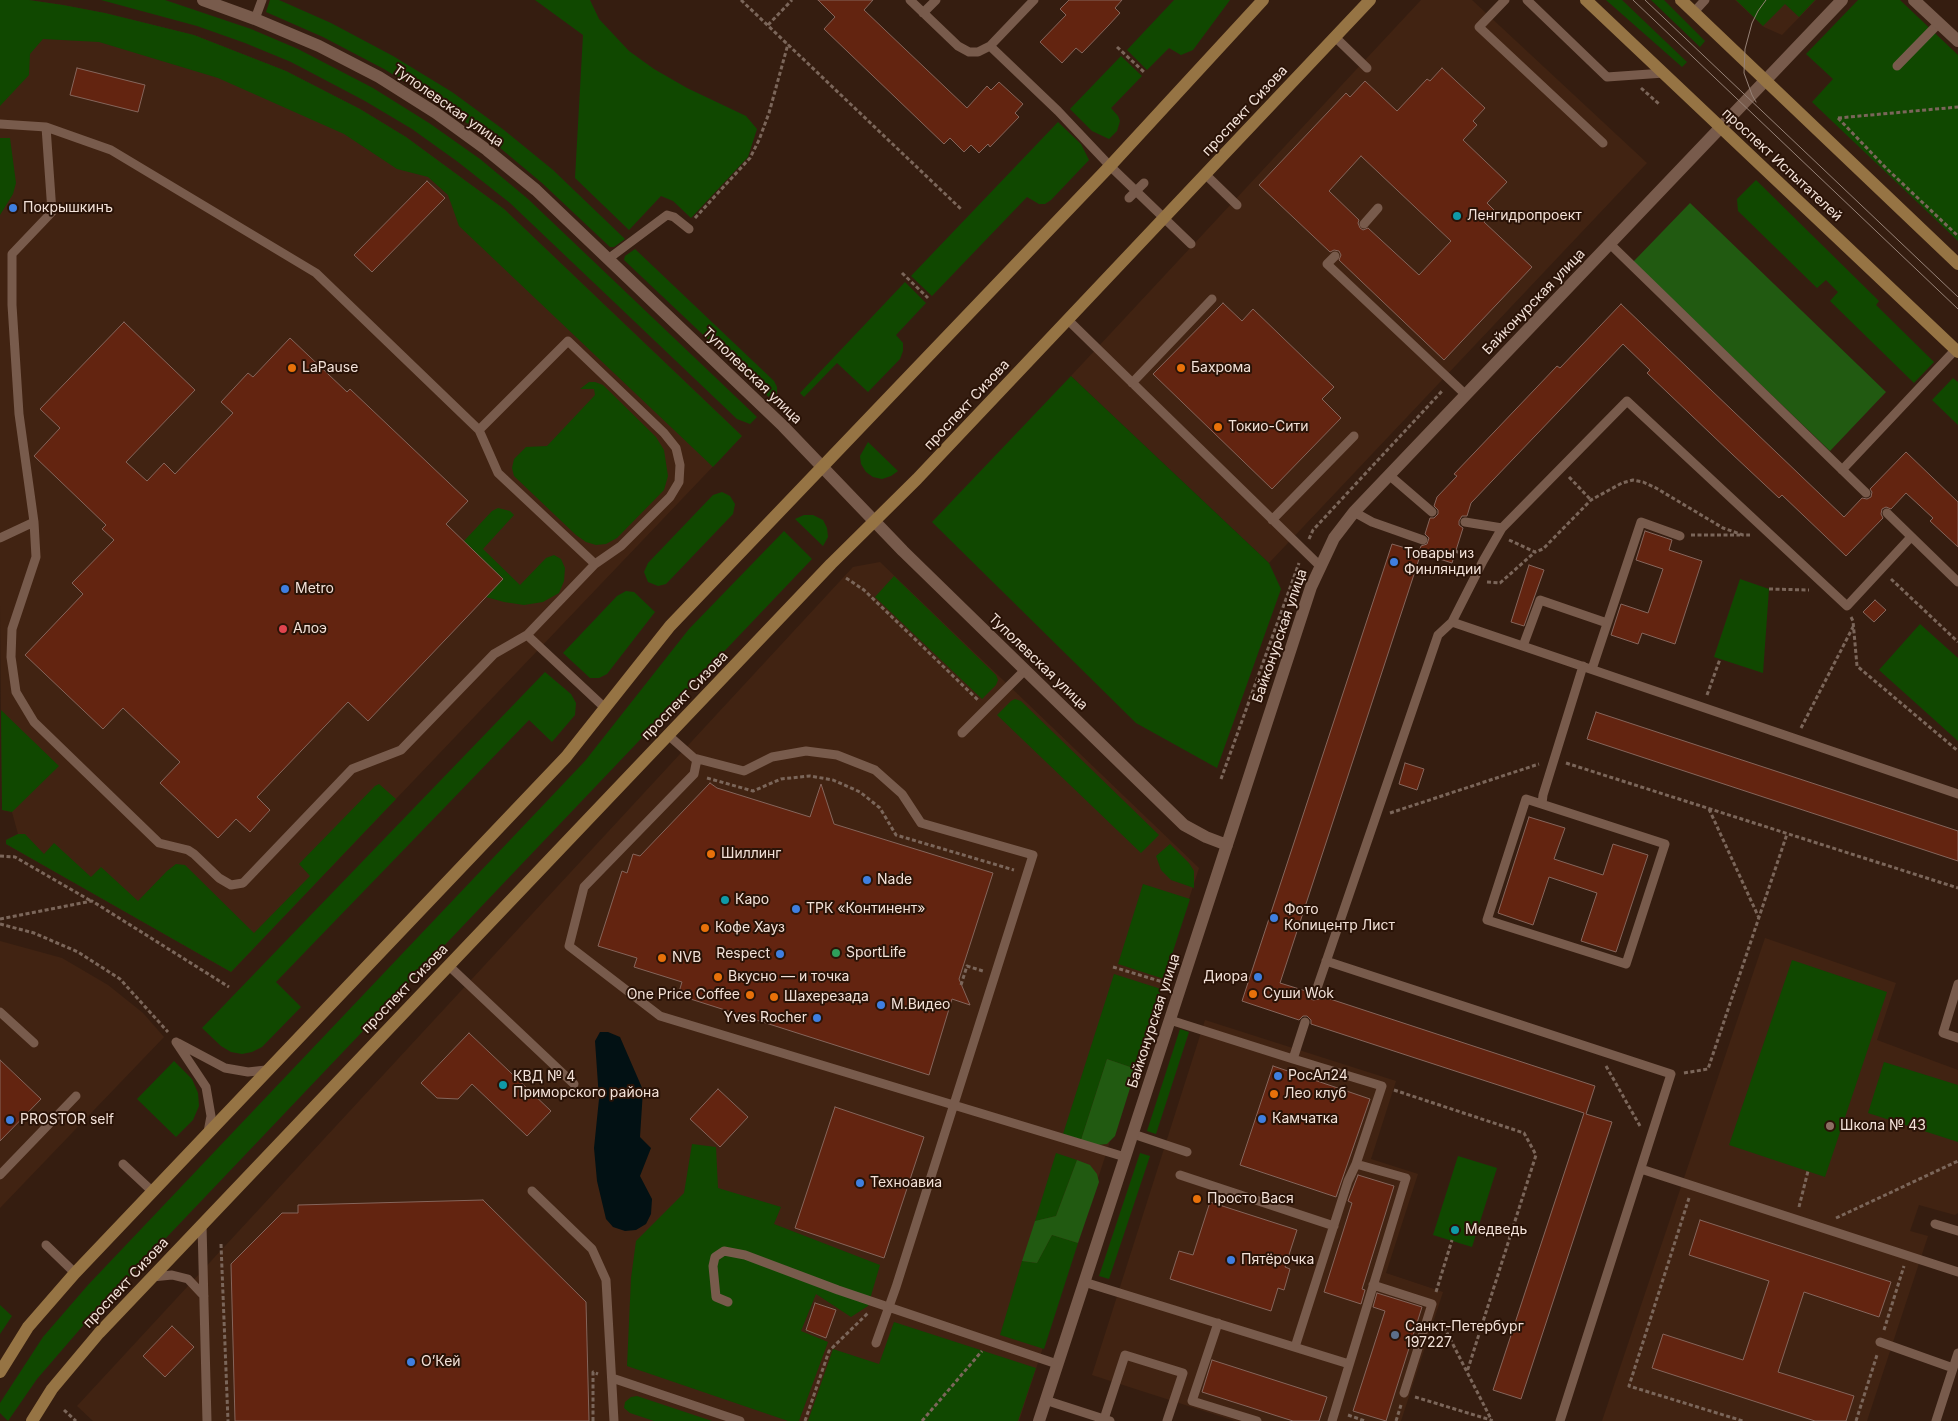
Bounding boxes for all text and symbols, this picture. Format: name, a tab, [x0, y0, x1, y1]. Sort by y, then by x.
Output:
street label: Туполевская улица	[389, 61, 507, 151]
street label: проспект Сизова	[1199, 62, 1291, 160]
street label: проспект Испытателей	[1718, 105, 1846, 225]
place label: Покрышкинъ	[23, 200, 113, 216]
marker: Покрышкинъ	[7, 202, 19, 214]
place label: Ленгидропроект	[1467, 208, 1582, 224]
marker: Ленгидропроект	[1451, 210, 1463, 222]
street label: Байконурская улица	[1479, 246, 1589, 358]
street label: Туполевская улица	[699, 324, 805, 428]
street label: проспект Сизова	[921, 356, 1013, 454]
place label: LaPause	[302, 360, 358, 376]
place label: Бахрома	[1191, 360, 1251, 376]
marker: LaPause	[286, 362, 298, 374]
marker: Бахрома	[1175, 362, 1187, 374]
place label: Токио-Сити	[1228, 419, 1309, 435]
marker: Токио-Сити	[1212, 421, 1224, 433]
place label: Товары из Финляндии	[1404, 546, 1482, 578]
marker: Товары из Финляндии	[1388, 556, 1400, 568]
street label: Байконурская улица	[1249, 567, 1311, 705]
place label: Metro	[295, 581, 334, 597]
marker: Metro	[279, 583, 291, 595]
street label: Туполевская улица	[985, 610, 1091, 714]
place label: Алоэ	[293, 621, 327, 637]
marker: Алоэ	[277, 623, 289, 635]
street label: проспект Сизова	[638, 648, 732, 744]
place label: Шиллинг	[721, 846, 781, 862]
marker: Шиллинг	[705, 848, 717, 860]
place label: Nade	[877, 872, 912, 888]
marker: Nade	[861, 874, 873, 886]
place label: Каро	[735, 892, 769, 908]
marker: Каро	[719, 894, 731, 906]
place label: ТРК «Континент»	[806, 901, 925, 917]
place label: Фото Копицентр Лист	[1284, 902, 1395, 934]
marker: ТРК «Континент»	[790, 903, 802, 915]
marker: Фото Копицентр Лист	[1268, 912, 1280, 924]
place label: Кофе Хауз	[715, 920, 785, 936]
marker: Кофе Хауз	[699, 922, 711, 934]
street label: проспект Сизова	[358, 941, 452, 1037]
place label: SportLife	[846, 945, 906, 961]
place label: Respect	[716, 946, 770, 962]
marker: SportLife	[830, 947, 842, 959]
marker: Respect	[774, 948, 786, 960]
place label: NVB	[672, 950, 701, 966]
marker: NVB	[656, 952, 668, 964]
street label: Байконурская улица	[1124, 952, 1184, 1090]
place label: Вкусно — и точка	[728, 969, 849, 985]
place label: Диора	[1203, 969, 1248, 985]
marker: Вкусно — и точка	[712, 971, 724, 983]
marker: Диора	[1252, 971, 1264, 983]
place label: Суши Wok	[1263, 986, 1334, 1002]
place label: One Price Coffee	[627, 987, 740, 1003]
marker: Суши Wok	[1247, 988, 1259, 1000]
marker: One Price Coffee	[744, 989, 756, 1001]
place label: Шахерезада	[784, 989, 869, 1005]
marker: Шахерезада	[768, 991, 780, 1003]
place label: М.Видео	[891, 997, 950, 1013]
marker: М.Видео	[875, 999, 887, 1011]
place label: Yves Rocher	[724, 1010, 807, 1026]
marker: Yves Rocher	[811, 1012, 823, 1024]
place label: РосАл24	[1288, 1068, 1348, 1084]
place label: КВД № 4 Приморского района	[513, 1069, 659, 1102]
marker: РосАл24	[1272, 1070, 1284, 1082]
marker: КВД № 4 Приморского района	[497, 1079, 509, 1091]
place label: Лео клуб	[1284, 1086, 1347, 1102]
marker: Лео клуб	[1268, 1088, 1280, 1100]
place label: Камчатка	[1272, 1111, 1338, 1127]
place label: PROSTOR self	[20, 1112, 114, 1128]
marker: Камчатка	[1256, 1113, 1268, 1125]
marker: PROSTOR self	[4, 1114, 16, 1126]
place label: Школа № 43	[1840, 1118, 1926, 1134]
marker: Школа № 43	[1824, 1120, 1836, 1132]
place label: Техноавиа	[870, 1175, 942, 1191]
marker: Техноавиа	[854, 1177, 866, 1189]
place label: Просто Вася	[1207, 1191, 1294, 1207]
marker: Просто Вася	[1191, 1193, 1203, 1205]
place label: Медведь	[1465, 1222, 1527, 1238]
marker: Медведь	[1449, 1224, 1461, 1236]
street label: проспект Сизова	[80, 1234, 172, 1332]
place label: Пятёрочка	[1241, 1252, 1314, 1268]
marker: Пятёрочка	[1225, 1254, 1237, 1266]
place label: Санкт-Петербург 197227	[1405, 1319, 1524, 1351]
marker: Санкт-Петербург 197227	[1389, 1329, 1401, 1341]
place label: О’Кей	[421, 1354, 461, 1370]
marker: О’Кей	[405, 1356, 417, 1368]

